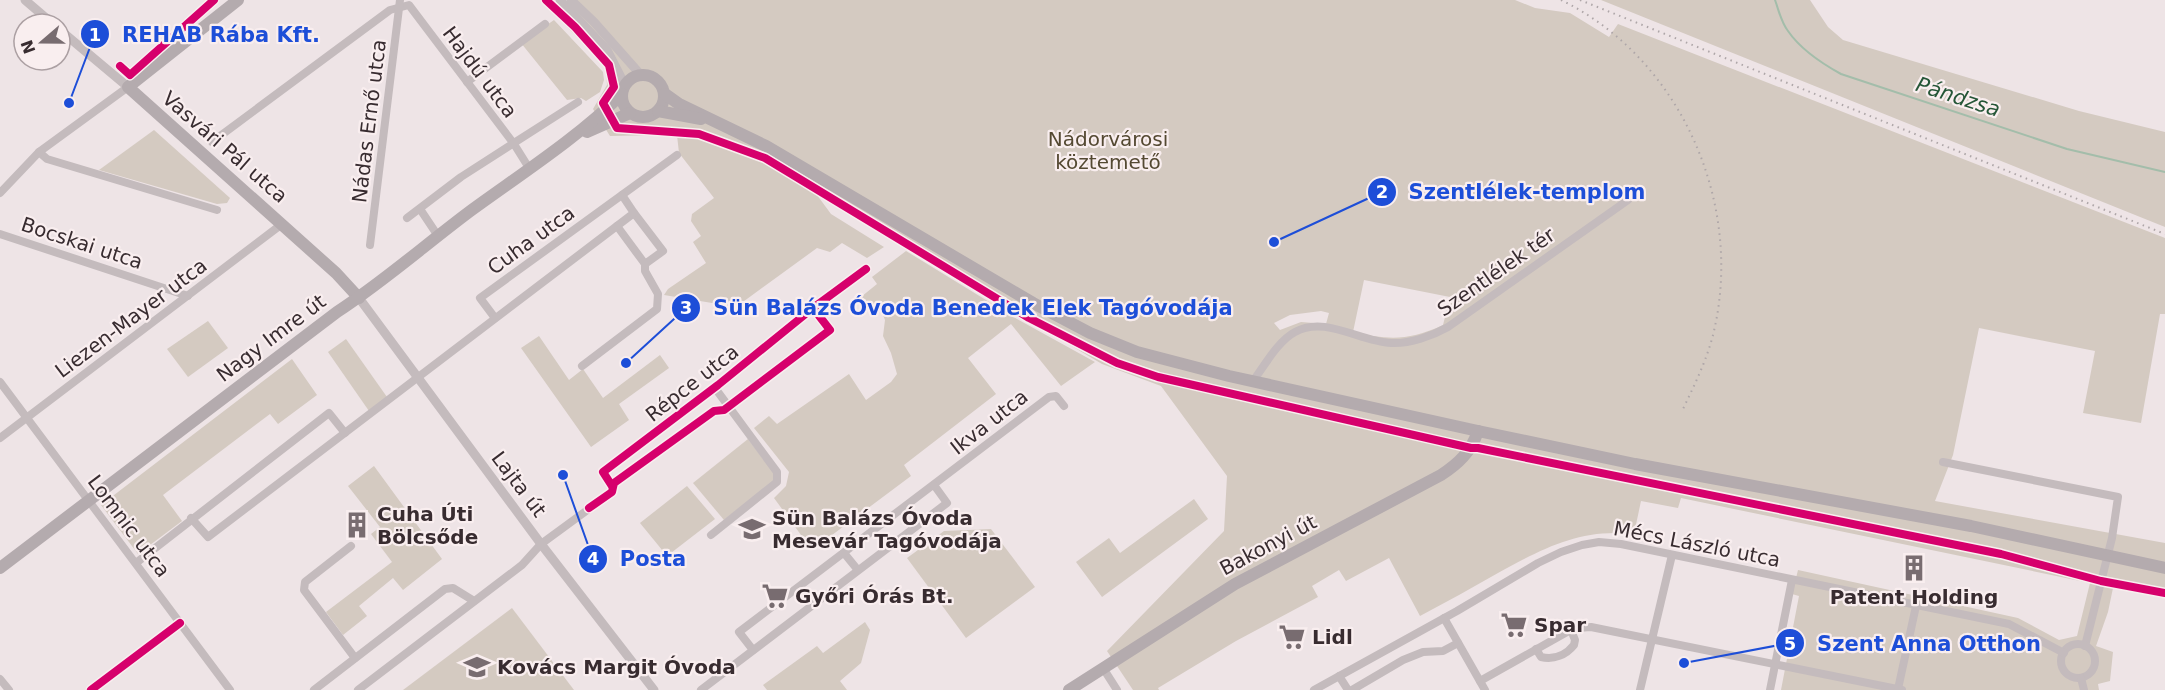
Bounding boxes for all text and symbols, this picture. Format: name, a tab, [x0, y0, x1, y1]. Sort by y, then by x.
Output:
north arrow	[12, 12, 72, 72]
callout: REHAB Rába Kft.	[80, 15, 332, 54]
street label: Hajdú utca	[438, 22, 522, 122]
text: REHAB Rába Kft.	[122, 23, 320, 47]
text: 1	[89, 24, 101, 45]
text: N	[17, 37, 40, 57]
street label: Nádas Ernő utca	[347, 38, 391, 204]
water label: Pándzsa	[1913, 72, 2003, 122]
street label: Vasvári Pál utca	[157, 86, 293, 208]
park label: Nádorvárosi köztemető	[1048, 127, 1168, 174]
callout: Szentlélek-templom	[1367, 172, 1658, 211]
text: Szentlélek-templom	[1409, 180, 1645, 204]
text: 2	[1376, 181, 1388, 202]
street label: Cuha utca	[483, 200, 579, 280]
street label: Bocskai utca	[18, 212, 146, 274]
street label: Szentlélek tér	[1433, 222, 1560, 321]
street label: Liezen-Mayer utca	[50, 253, 212, 383]
street label: Nagy Imre út	[212, 289, 330, 387]
callout: Sün Balázs Óvoda Benedek Elek Tagóvodája	[671, 289, 1245, 328]
text: Sün Balázs Óvoda Benedek Elek Tagóvodája	[713, 295, 1233, 320]
text: 3	[680, 297, 692, 318]
street label: Répce utca	[641, 339, 743, 427]
street label: Ikva utca	[945, 384, 1033, 460]
street label: Lajta út	[487, 446, 552, 522]
street label: Lomnic utca	[83, 470, 175, 582]
place label: Cuha Úti Bölcsőde	[377, 502, 478, 549]
place label: Sün Balázs Óvoda Mesevár Tagóvodája	[772, 506, 1002, 553]
street label: Bakonyi út	[1216, 509, 1321, 580]
building icon: Cuha Úti Bölcsőde	[342, 510, 372, 540]
school or university icon: Sün Balázs Óvoda Mesevár Tagóvodája	[737, 514, 767, 544]
street label: Mécs László utca	[1611, 516, 1783, 572]
callout: Posta	[578, 539, 698, 578]
text: Posta	[620, 547, 686, 571]
text: 4	[587, 548, 599, 569]
building icon: Patent Holding	[1899, 553, 1929, 583]
supermarket icon: Győri Órás Bt.	[760, 581, 790, 611]
place label: Győri Órás Bt.	[795, 584, 954, 608]
place label: Patent Holding	[1830, 585, 1998, 609]
supermarket icon: Spar	[1499, 610, 1529, 640]
place label: Spar	[1534, 613, 1586, 637]
supermarket icon: Lidl	[1277, 622, 1307, 652]
callout: Szent Anna Otthon	[1775, 624, 2052, 663]
place label: Lidl	[1312, 625, 1353, 649]
text: Szent Anna Otthon	[1817, 632, 2041, 656]
text: 5	[1784, 633, 1796, 654]
school or university icon: Kovács Margit Óvoda	[462, 652, 492, 682]
place label: Kovács Margit Óvoda	[497, 655, 736, 679]

